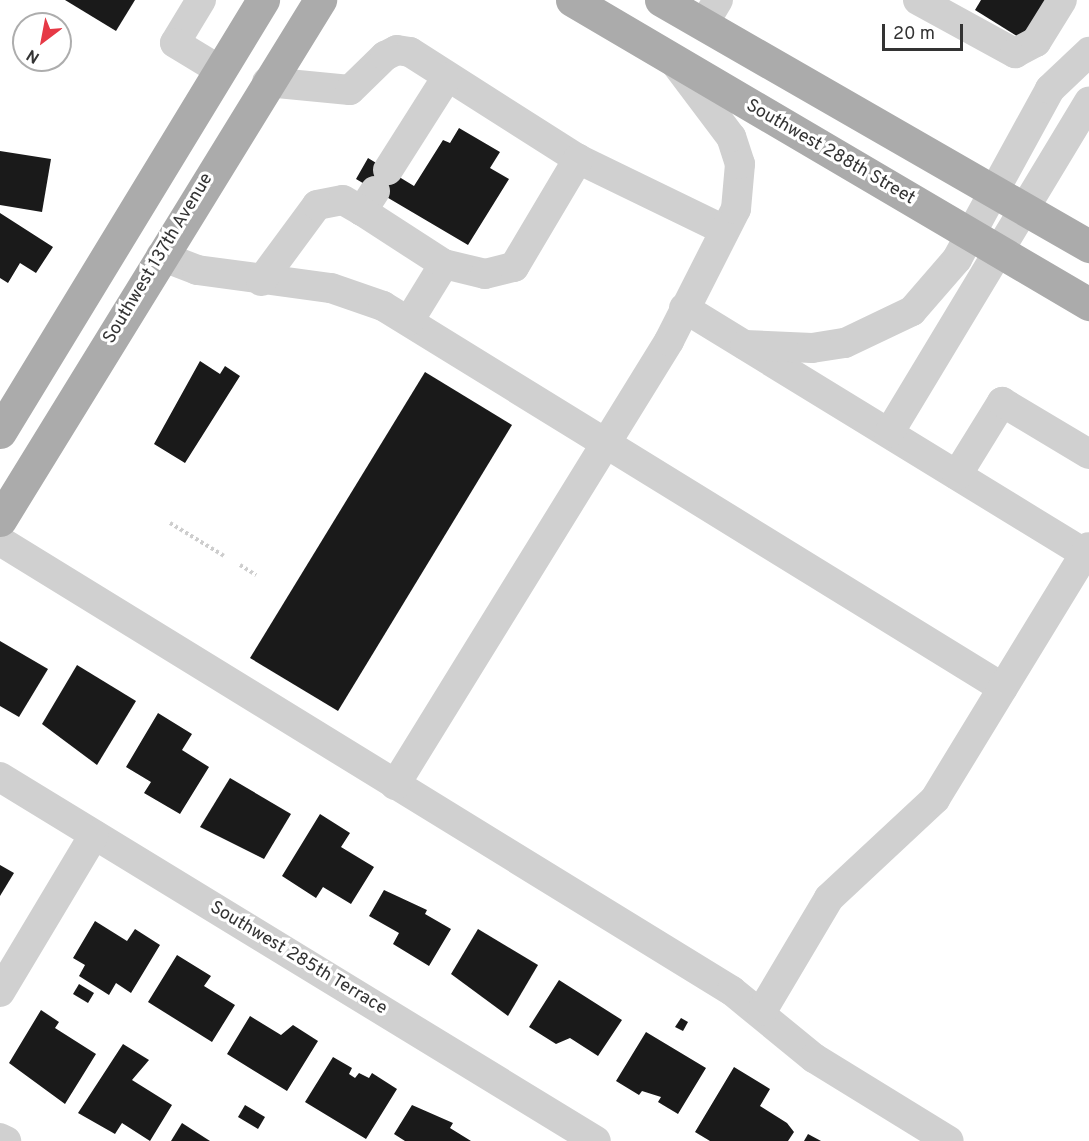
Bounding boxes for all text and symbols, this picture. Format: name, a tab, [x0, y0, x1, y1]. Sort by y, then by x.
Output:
north arrow	[12, 12, 72, 72]
scale bar	[885, 12, 966, 50]
text: 20 m	[893, 23, 935, 46]
text: N	[23, 44, 44, 67]
street label: Southwest 288th Street	[742, 96, 918, 210]
street label: Southwest 137th Avenue	[99, 170, 219, 348]
street label: Southwest 285th Terrace	[205, 897, 391, 1021]

